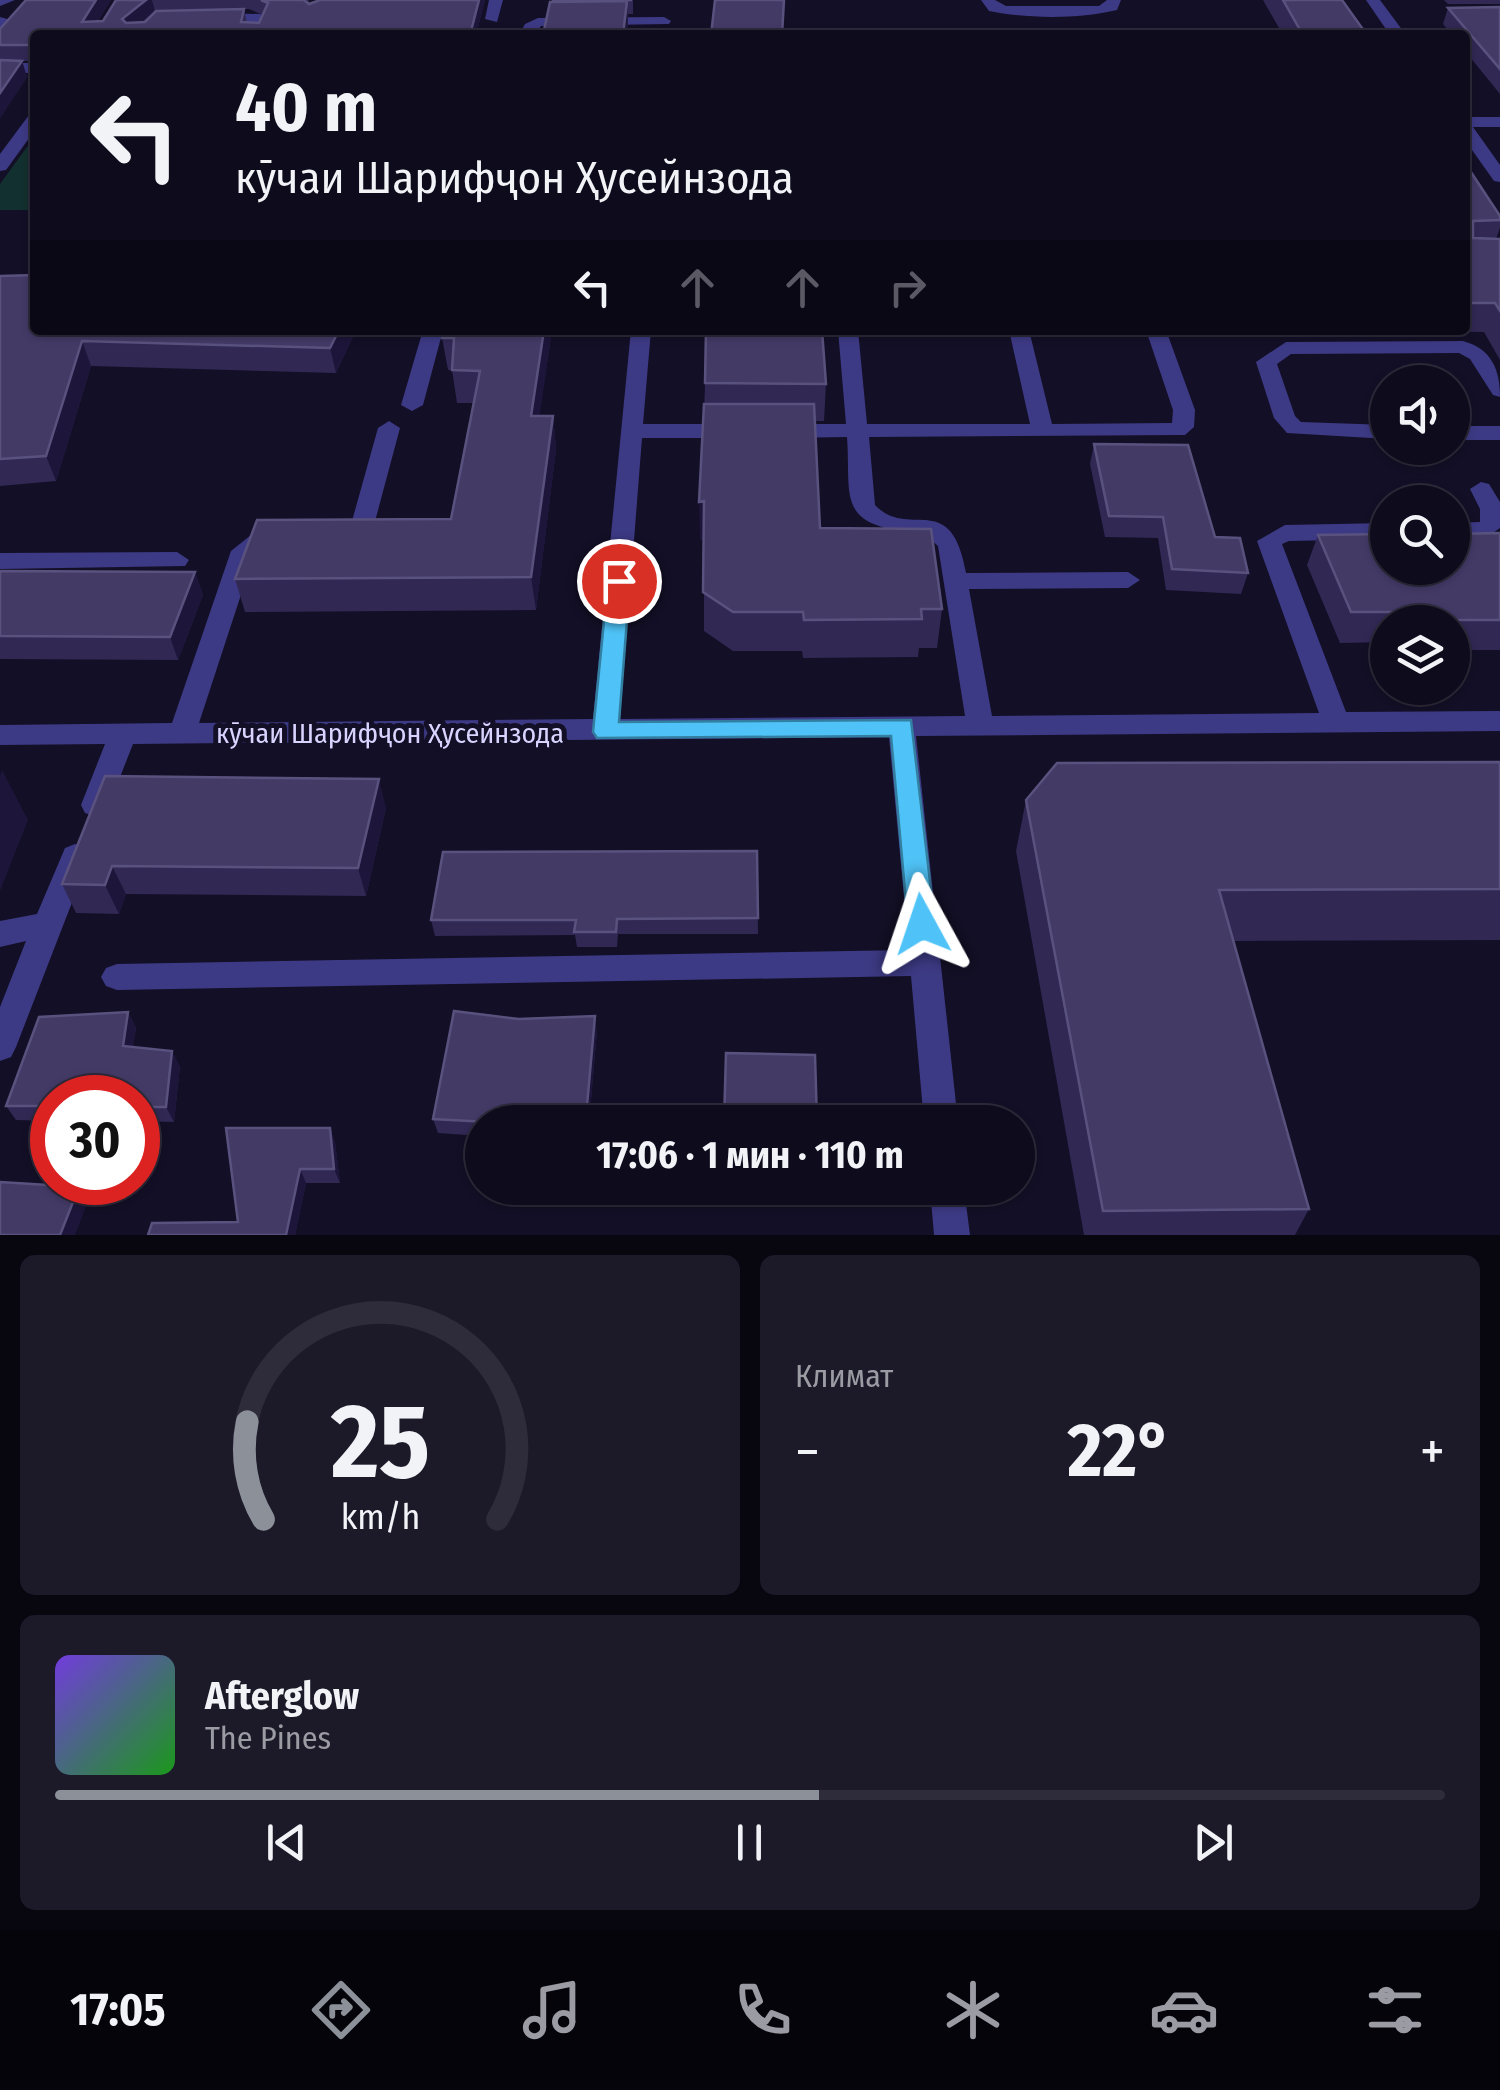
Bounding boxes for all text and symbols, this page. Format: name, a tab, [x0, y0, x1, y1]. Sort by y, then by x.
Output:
text: 40 m	[235, 66, 377, 150]
icon: left	[70, 70, 200, 200]
text: кӯчаи Шарифҷон Ҳусейнзода	[235, 151, 794, 205]
icon: left	[565, 260, 620, 315]
icon: ahead	[670, 260, 725, 315]
icon: ahead	[775, 260, 830, 315]
icon: right	[880, 260, 935, 315]
map controls	[1370, 365, 1470, 705]
button: sound	[1370, 365, 1470, 465]
button: search	[1370, 485, 1470, 585]
pin	[577, 539, 662, 624]
icon: arrive	[592, 554, 647, 609]
button: layers	[1370, 605, 1470, 705]
street label: кӯчаи Шарифҷон Ҳусейнзода	[216, 717, 564, 750]
position arrow	[870, 872, 974, 976]
speed limit sign: 30	[30, 1075, 160, 1205]
text: 17:06 · 1 мин · 110 m	[596, 1132, 904, 1178]
text: Климат	[795, 1357, 893, 1395]
text: 25	[329, 1380, 430, 1505]
text: 22°	[1068, 1406, 1172, 1496]
text: −	[795, 1419, 820, 1485]
text: +	[1420, 1419, 1445, 1485]
text: km/h	[340, 1496, 420, 1538]
text: Afterglow	[205, 1673, 359, 1719]
text: The Pines	[205, 1719, 331, 1757]
icon: previous	[259, 1815, 314, 1870]
icon: pause	[722, 1815, 777, 1870]
icon: next	[1186, 1815, 1241, 1870]
icon: directions	[306, 1975, 376, 2045]
icon: music	[517, 1975, 587, 2045]
icon: phone	[728, 1975, 798, 2045]
icon: climate	[938, 1975, 1008, 2045]
icon: car	[1149, 1975, 1219, 2045]
icon: filters	[1360, 1975, 1430, 2045]
text: 17:05	[70, 1983, 166, 2037]

